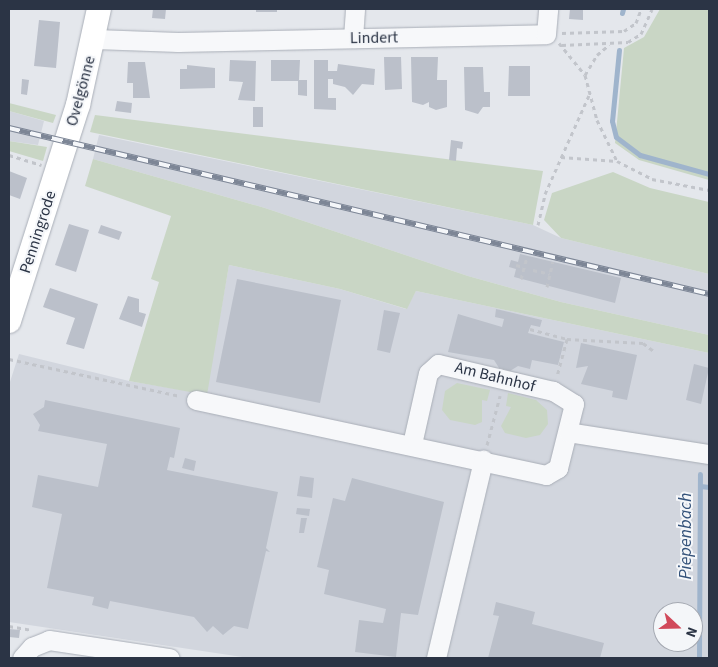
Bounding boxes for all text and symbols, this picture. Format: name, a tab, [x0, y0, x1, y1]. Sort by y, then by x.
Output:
street label: Lindert	[350, 28, 398, 48]
street label: Ovelgönne	[62, 54, 100, 128]
street label: Penningrode	[16, 188, 60, 276]
street label: Am Bahnhof	[453, 358, 537, 396]
water label: Piepenbach	[675, 492, 697, 580]
north arrow	[653, 602, 703, 652]
text: N	[680, 624, 702, 640]

